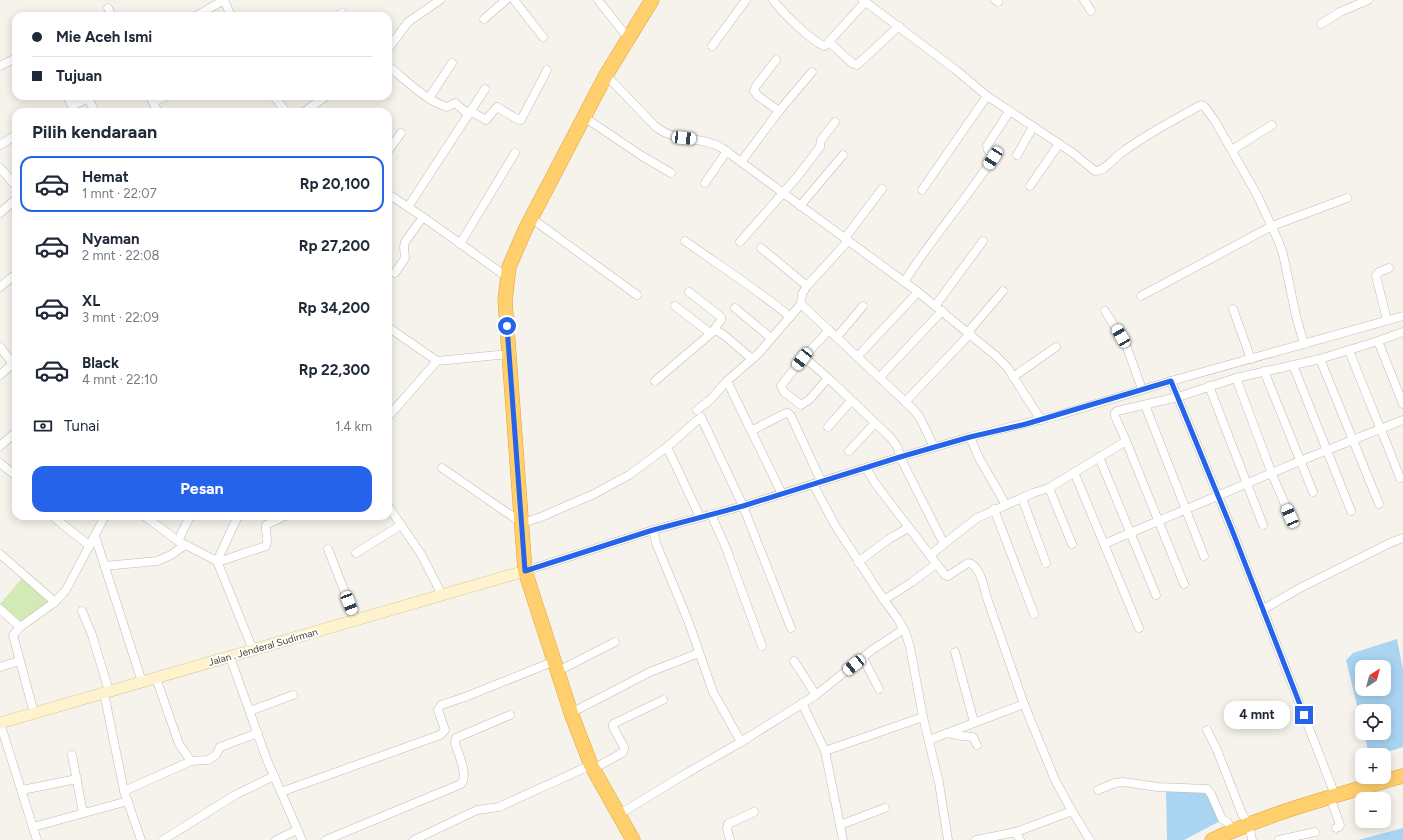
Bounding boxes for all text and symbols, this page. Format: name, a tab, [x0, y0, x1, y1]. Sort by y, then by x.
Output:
text: Mie Aceh Ismi	[56, 28, 152, 46]
text: Tujuan	[56, 67, 102, 85]
text: Pilih kendaraan	[32, 121, 157, 143]
car	[671, 131, 697, 145]
car	[981, 145, 1005, 171]
icon: car	[34, 166, 70, 202]
text: Hemat	[82, 168, 129, 186]
text: Rp 20,100	[300, 175, 370, 193]
text: 1 mnt · 22:07	[82, 186, 157, 201]
icon: car	[34, 228, 70, 264]
text: Nyaman	[82, 230, 140, 248]
text: Rp 27,200	[299, 237, 370, 255]
text: 2 mnt · 22:08	[82, 248, 160, 263]
icon: car	[34, 290, 70, 326]
text: XL	[82, 292, 100, 310]
text: Rp 34,200	[298, 299, 370, 317]
text: 3 mnt · 22:09	[82, 310, 159, 325]
route start	[498, 317, 516, 335]
car	[1110, 323, 1132, 349]
car	[790, 346, 814, 372]
icon: car	[34, 352, 70, 388]
text: Black	[82, 354, 119, 372]
text: Rp 22,300	[299, 361, 370, 379]
text: 4 mnt · 22:10	[82, 372, 158, 387]
icon: cash	[32, 415, 54, 437]
text: Tunai	[64, 417, 99, 435]
text: 1.4 km	[335, 419, 372, 434]
button: Pesan	[32, 466, 372, 512]
car	[1280, 503, 1300, 529]
car	[339, 590, 359, 616]
street label: Jalan . Jenderal Sudirman	[207, 625, 320, 669]
car	[841, 653, 867, 677]
north arrow	[1355, 660, 1391, 696]
map controls	[1355, 660, 1391, 828]
callout: 4 mnt	[1224, 701, 1290, 729]
button: locate	[1355, 704, 1391, 740]
route end	[1295, 706, 1313, 724]
text: 4 mnt	[1239, 707, 1275, 722]
button: +	[1355, 748, 1391, 784]
button: −	[1355, 792, 1391, 828]

